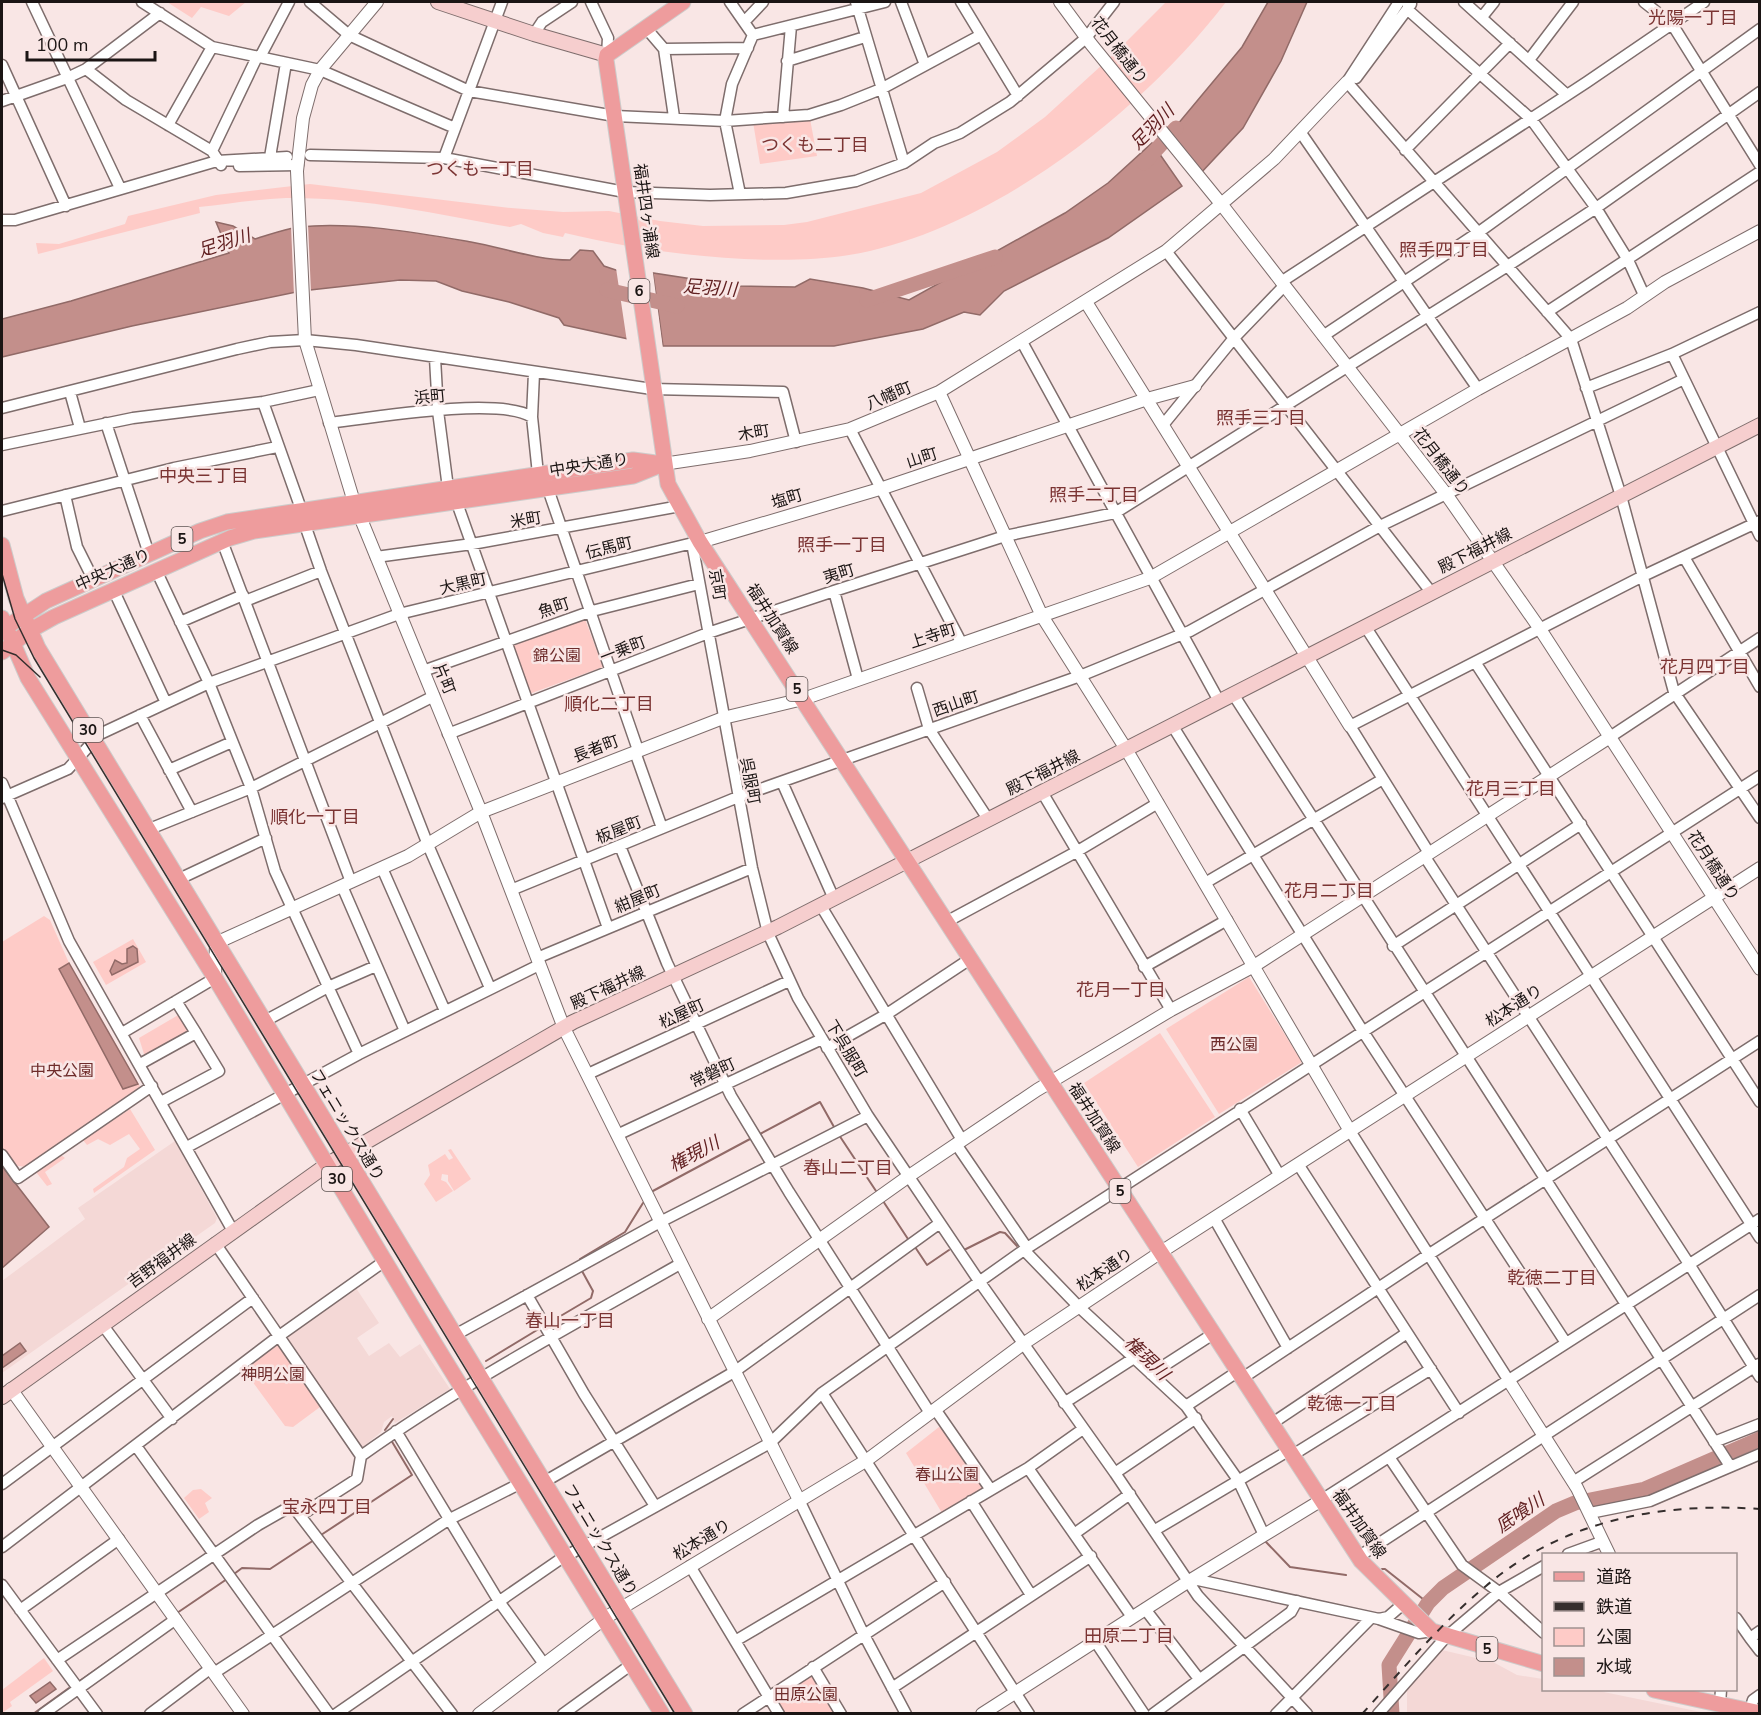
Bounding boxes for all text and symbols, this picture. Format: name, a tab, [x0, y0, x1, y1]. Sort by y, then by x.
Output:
district label: 光陽一丁目	[1648, 6, 1738, 30]
street label: 花月橋通り	[1086, 13, 1152, 89]
scale bar	[27, 24, 154, 62]
text: 100 m	[36, 33, 88, 57]
water label: 足羽川	[1125, 98, 1181, 155]
district label: つくも二丁目	[761, 133, 869, 157]
district label: つくも一丁目	[426, 157, 534, 181]
street label: 福井四ヶ浦線	[628, 162, 664, 260]
water label: 足羽川	[195, 223, 255, 263]
district label: 照手四丁目	[1399, 238, 1489, 262]
water label: 足羽川	[682, 274, 740, 302]
road number: 6	[628, 279, 650, 303]
street label: 八幡町	[863, 376, 915, 416]
street label: 浜町	[413, 385, 447, 409]
district label: 照手三丁目	[1216, 406, 1306, 430]
street label: 木町	[736, 419, 772, 447]
street label: 花月橋通り	[1408, 424, 1474, 500]
street label: 山町	[903, 443, 941, 473]
street label: 中央大通り	[548, 448, 630, 482]
district label: 中央三丁目	[159, 464, 249, 488]
district label: 照手二丁目	[1049, 483, 1139, 507]
street label: 塩町	[768, 484, 806, 514]
street label: 米町	[508, 506, 544, 534]
street label: 殿下福井線	[1434, 523, 1516, 579]
road number: 5	[172, 527, 192, 551]
street label: 伝馬町	[583, 532, 635, 564]
district label: 照手一丁目	[797, 533, 887, 557]
street label: 中央大通り	[72, 544, 154, 596]
street label: 夷町	[820, 559, 858, 589]
street label: 京町	[703, 567, 731, 603]
street label: 大黒町	[437, 568, 489, 600]
street label: 福井加賀線	[741, 579, 803, 659]
street label: 魚町	[535, 592, 573, 624]
street label: 上寺町	[907, 618, 959, 654]
street label: 一乗町	[597, 631, 649, 669]
park label: 錦公園	[533, 645, 581, 667]
district label: 花月四丁目	[1660, 655, 1750, 679]
street label: 片町	[428, 660, 460, 698]
road number: 5	[786, 677, 808, 701]
street label: 西山町	[930, 686, 982, 722]
district label: 順化二丁目	[564, 692, 654, 716]
road number: 30	[73, 718, 103, 742]
street label: 長者町	[570, 730, 622, 768]
street label: 殿下福井線	[1002, 745, 1084, 801]
street label: 呉服町	[735, 755, 765, 807]
district label: 花月三丁目	[1466, 777, 1556, 801]
district label: 順化一丁目	[270, 805, 360, 829]
street label: 板屋町	[593, 811, 645, 849]
street label: 花月橋通り	[1682, 826, 1744, 906]
street label: 紺屋町	[612, 879, 664, 919]
district label: 花月二丁目	[1284, 879, 1374, 903]
street label: 殿下福井線	[567, 961, 649, 1015]
district label: 花月一丁目	[1076, 978, 1166, 1002]
street label: 松本通り	[1481, 979, 1547, 1033]
street label: 松屋町	[656, 994, 708, 1034]
street label: 下呉服町	[820, 1016, 872, 1082]
park label: 西公園	[1210, 1034, 1258, 1056]
street label: 常磐町	[687, 1053, 739, 1093]
park label: 中央公園	[30, 1060, 94, 1082]
street label: フェニックス通り	[305, 1065, 389, 1185]
street label: 福井加賀線	[1063, 1078, 1125, 1158]
water label: 権現川	[665, 1130, 725, 1177]
district label: 春山二丁目	[803, 1156, 893, 1180]
road number: 30	[322, 1167, 352, 1191]
road number: 5	[1110, 1179, 1130, 1203]
street label: 吉野福井線	[123, 1229, 201, 1293]
street label: 松本通り	[1072, 1243, 1138, 1297]
district label: 乾徳二丁目	[1507, 1266, 1597, 1290]
district label: 春山一丁目	[525, 1309, 615, 1333]
water label: 権現川	[1119, 1331, 1176, 1387]
park label: 神明公園	[241, 1364, 305, 1386]
district label: 乾徳一丁目	[1307, 1392, 1397, 1416]
park label: 春山公園	[915, 1464, 979, 1486]
street label: フェニックス通り	[558, 1480, 642, 1600]
street label: 福井加賀線	[1327, 1485, 1391, 1563]
water label: 底喰川	[1491, 1487, 1551, 1538]
district label: 宝永四丁目	[282, 1495, 372, 1519]
street label: 松本通り	[669, 1514, 735, 1566]
legend	[1542, 1553, 1737, 1691]
text: 道路	[1596, 1565, 1632, 1589]
text: 鉄道	[1596, 1595, 1632, 1619]
district label: 田原二丁目	[1084, 1624, 1174, 1648]
text: 公園	[1596, 1625, 1632, 1649]
road number: 5	[1476, 1637, 1498, 1661]
text: 水域	[1596, 1655, 1632, 1679]
park label: 田原公園	[774, 1684, 838, 1706]

